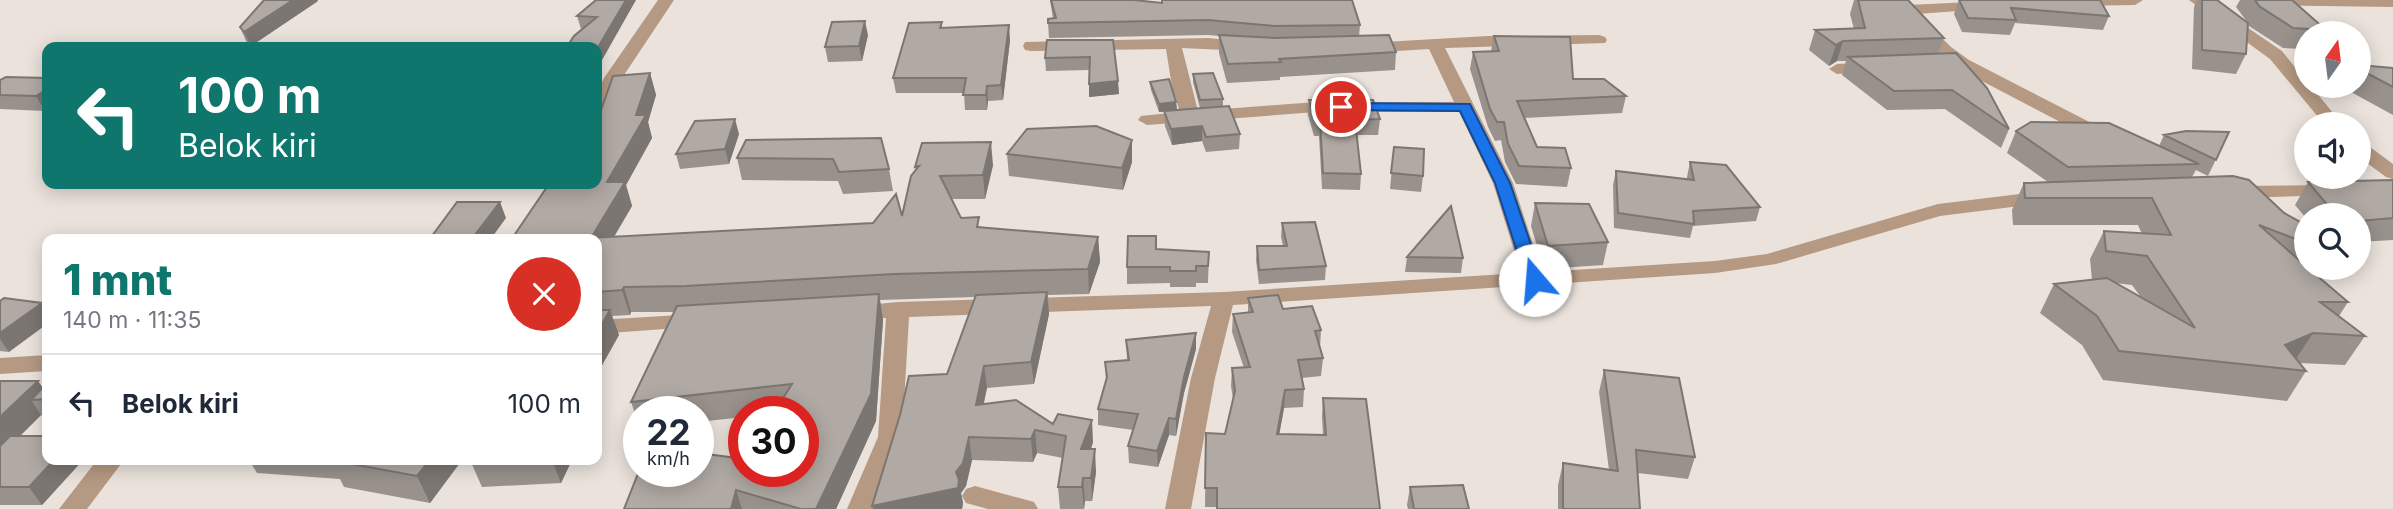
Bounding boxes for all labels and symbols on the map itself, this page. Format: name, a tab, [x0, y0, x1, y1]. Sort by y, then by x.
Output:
north arrow	[2294, 21, 2371, 98]
pin	[1311, 77, 1371, 137]
position arrow	[1498, 243, 1572, 317]
speed limit sign: 30	[728, 396, 819, 487]

